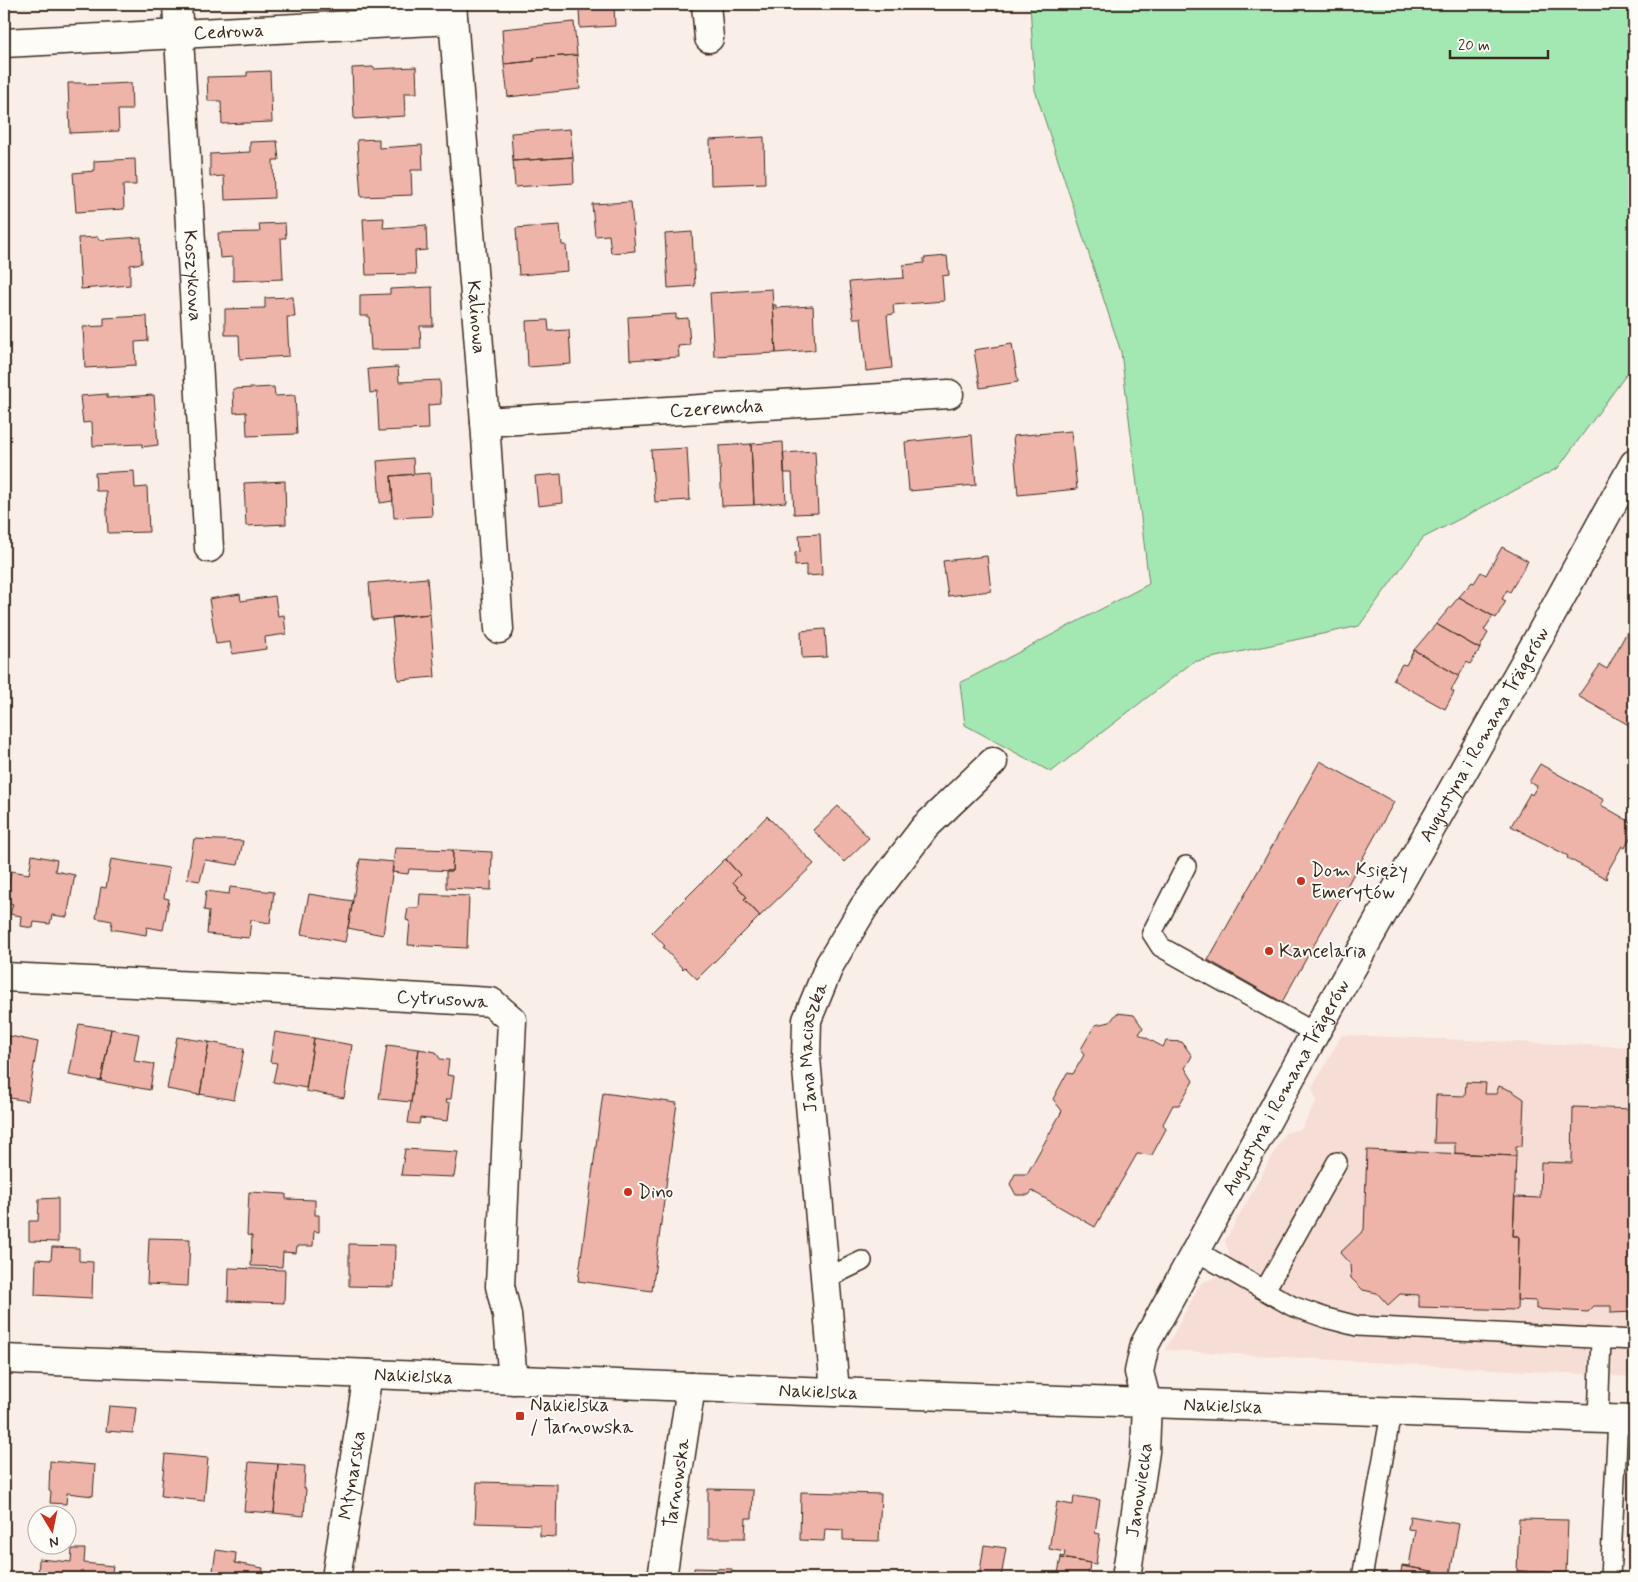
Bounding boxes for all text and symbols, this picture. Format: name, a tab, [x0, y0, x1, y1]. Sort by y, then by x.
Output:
street label: Cedrowa	[193, 17, 265, 46]
scale bar	[1450, 28, 1548, 60]
text: 20 m	[1458, 36, 1490, 56]
street label: Koszykowa	[178, 229, 208, 322]
street label: Kalinowa	[461, 279, 492, 355]
street label: Czeremcha	[669, 393, 764, 423]
street label: Augustyna i Romana Trägerów	[1413, 622, 1555, 846]
place label: Dom Księży Emerytów	[1311, 858, 1408, 905]
marker: Dom Księży Emerytów	[1295, 875, 1307, 887]
place label: Kancelaria	[1279, 939, 1366, 964]
marker: Kancelaria	[1263, 945, 1275, 957]
street label: Augustyna i Romana Trägerów	[1216, 975, 1355, 1200]
street label: Jana Maciaszka	[793, 978, 834, 1114]
street label: Cytrusowa	[396, 984, 490, 1014]
place label: Dino	[638, 1180, 673, 1205]
marker: Dino	[622, 1186, 634, 1198]
street label: Nakielska	[374, 1362, 454, 1390]
street label: Nakielska	[778, 1378, 858, 1405]
street label: Nakielska	[1183, 1392, 1263, 1419]
place label: Nakielska / Tarnowska	[530, 1393, 634, 1440]
marker: Nakielska / Tarnowska	[514, 1410, 526, 1422]
street label: Młynarska	[333, 1429, 371, 1522]
street label: Tarnowska	[657, 1436, 696, 1529]
street label: Janowiecka	[1120, 1442, 1158, 1539]
north arrow	[28, 1504, 78, 1554]
text: N	[48, 1532, 60, 1551]

